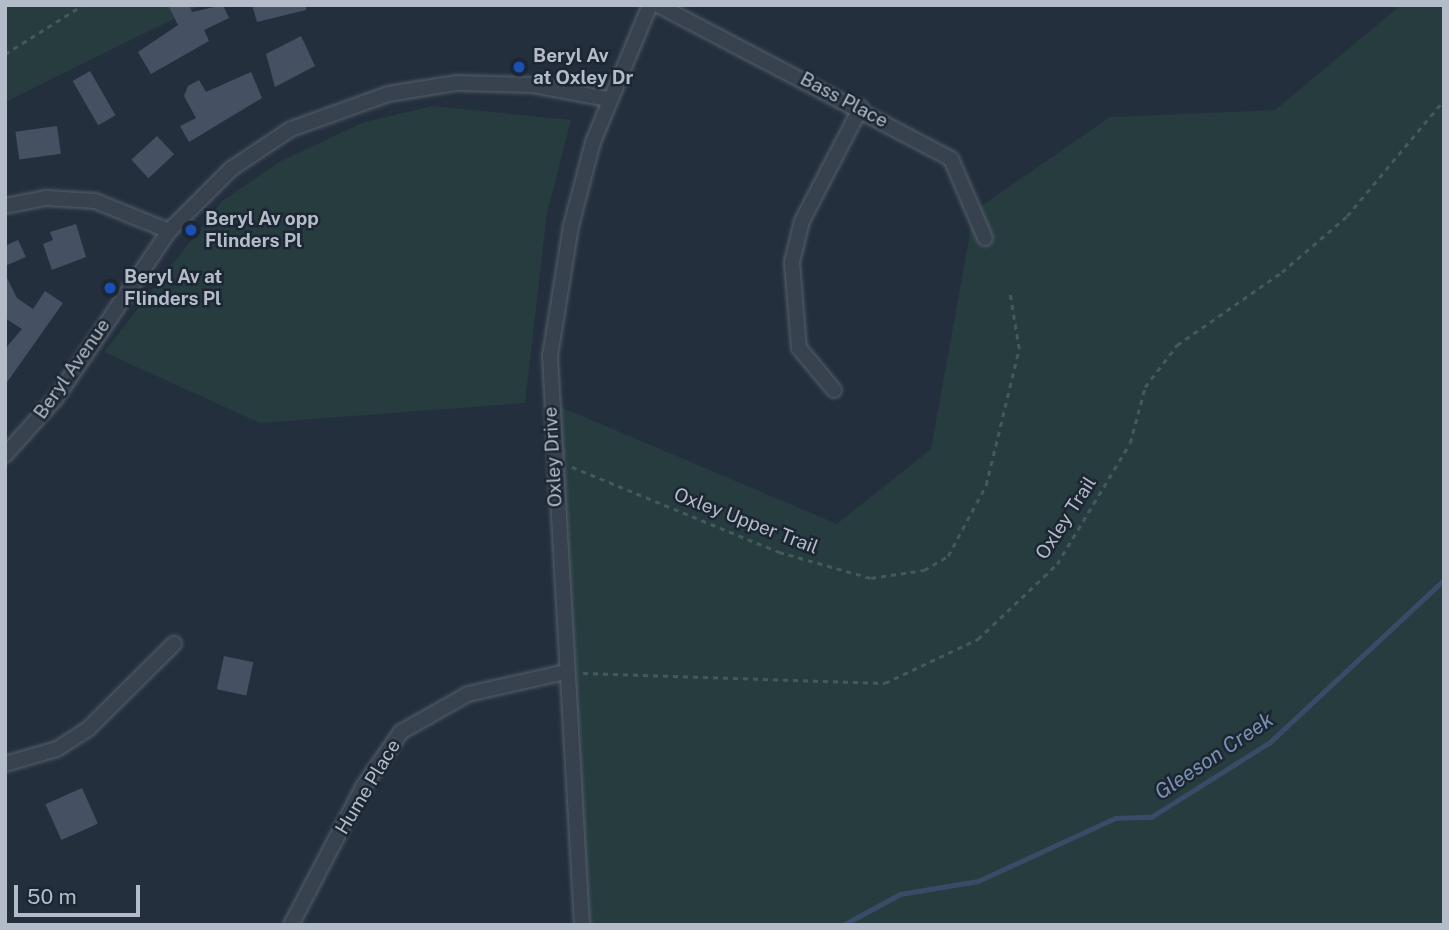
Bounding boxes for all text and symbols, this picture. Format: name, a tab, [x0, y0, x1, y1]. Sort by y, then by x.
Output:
place label: Beryl Av at Oxley Dr	[533, 45, 633, 89]
marker: Beryl Av at Oxley Dr	[511, 59, 527, 75]
street label: Bass Place	[796, 67, 892, 133]
place label: Beryl Av opp Flinders Pl	[205, 208, 319, 252]
marker: Beryl Av opp Flinders Pl	[183, 222, 199, 238]
place label: Beryl Av at Flinders Pl	[124, 266, 222, 310]
marker: Beryl Av at Flinders Pl	[102, 280, 118, 296]
street label: Beryl Avenue	[29, 315, 115, 423]
street label: Oxley Drive	[539, 406, 567, 508]
street label: Oxley Trail	[1031, 472, 1101, 564]
street label: Oxley Upper Trail	[671, 483, 821, 559]
water label: Gleeson Creek	[1150, 707, 1278, 805]
street label: Hume Place	[331, 735, 405, 839]
scale bar	[18, 870, 144, 914]
text: 50 m	[27, 884, 77, 909]

